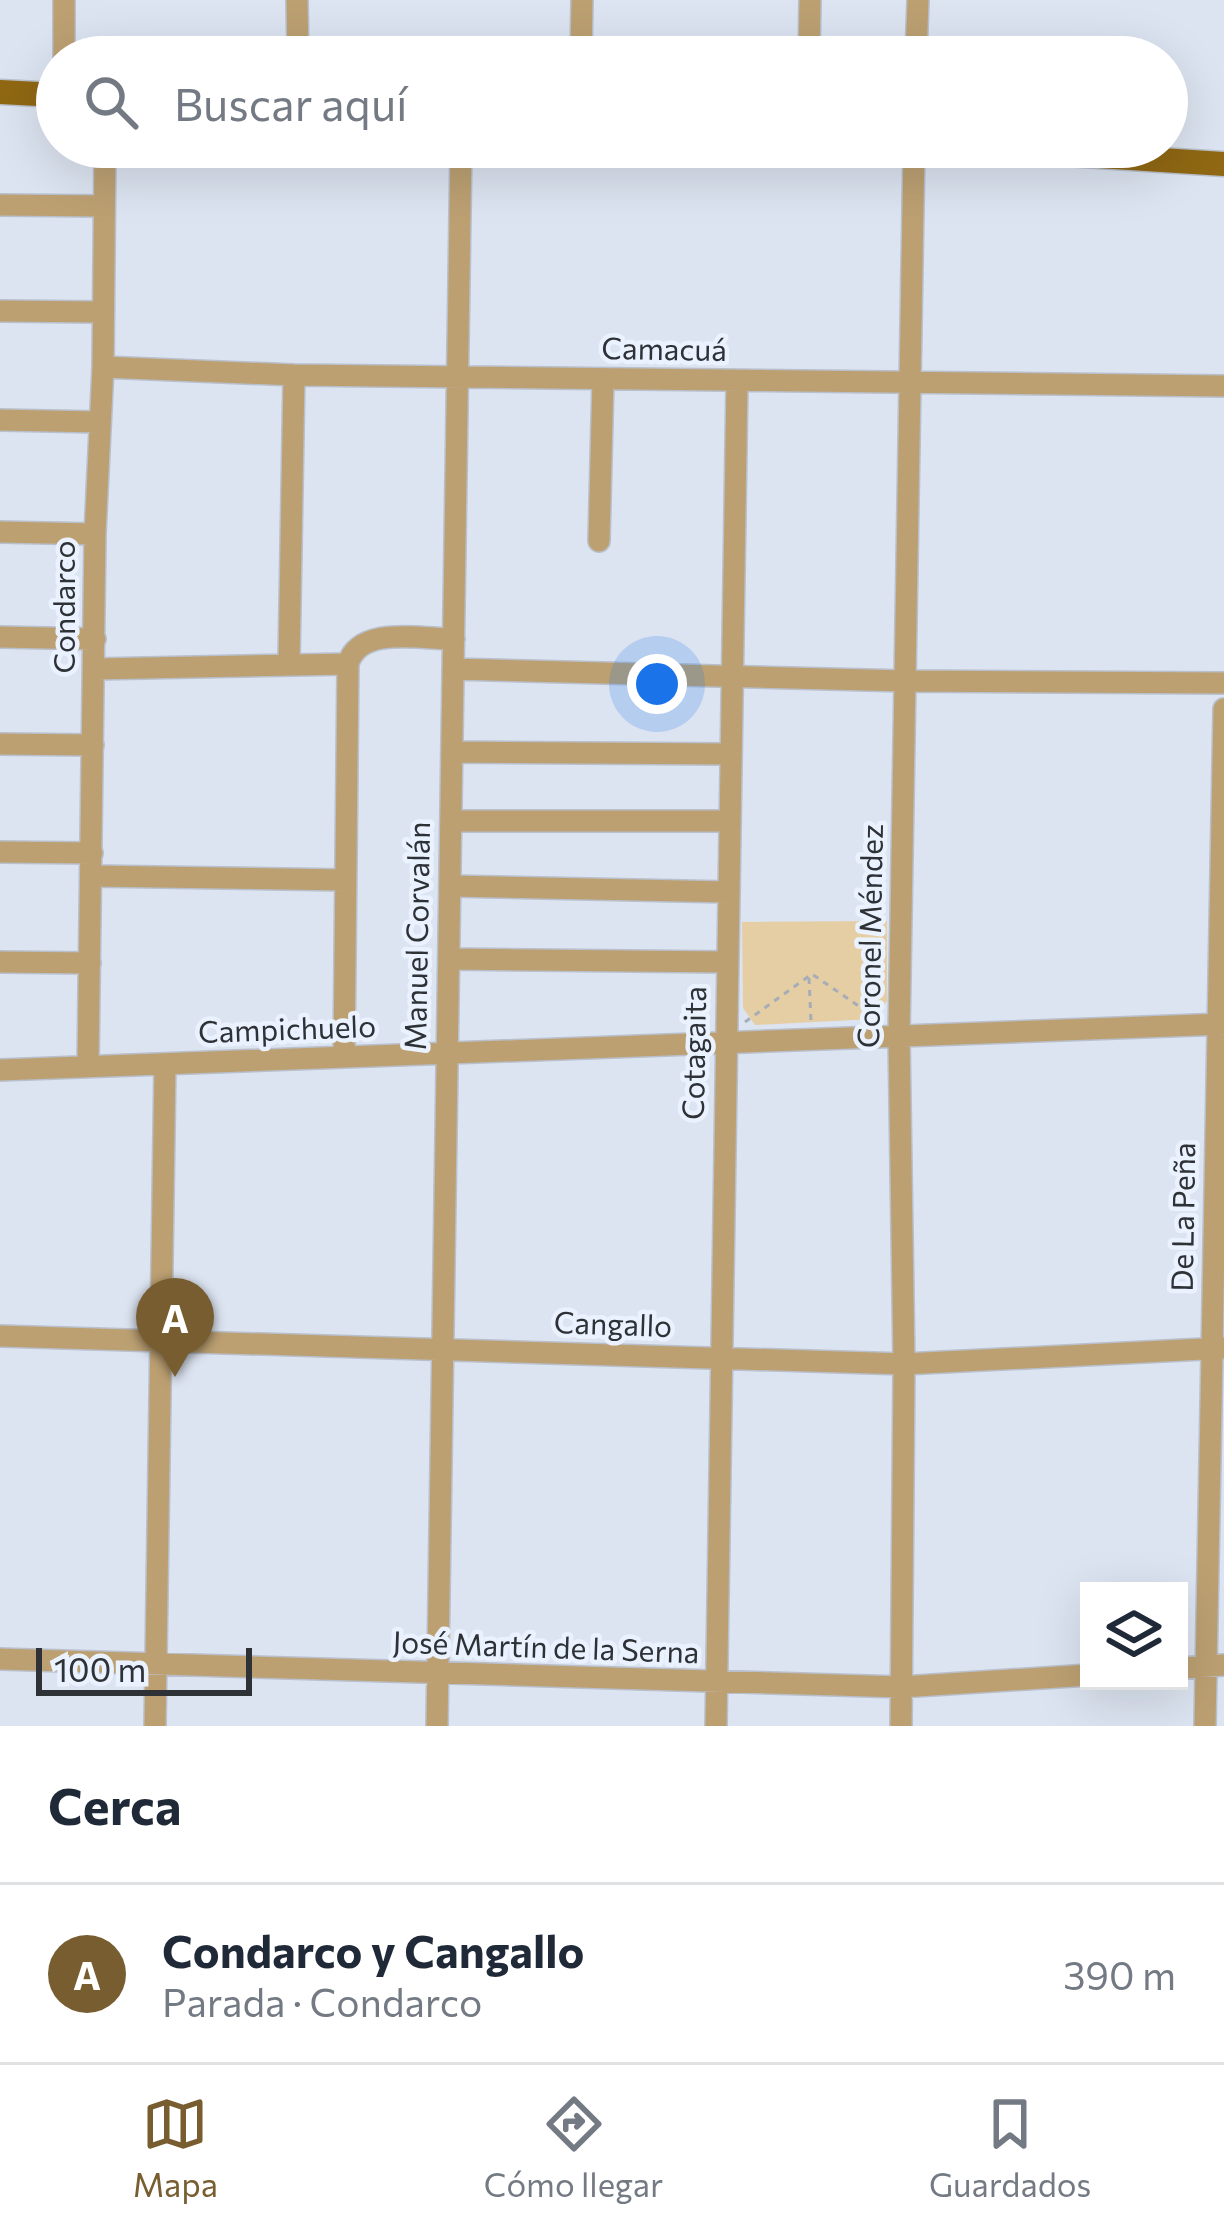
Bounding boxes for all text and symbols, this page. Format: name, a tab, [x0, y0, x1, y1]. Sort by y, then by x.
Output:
search box	[36, 36, 1188, 168]
icon: search	[78, 69, 144, 135]
text: Buscar aquí	[174, 75, 408, 130]
street label: Camacuá	[601, 328, 727, 367]
street label: Condarco	[44, 541, 81, 673]
your location	[627, 654, 687, 714]
street label: Manuel Corvalán	[395, 821, 436, 1051]
street label: Coronel Méndez	[848, 824, 889, 1048]
street label: Cotagaita	[673, 986, 712, 1120]
street label: Campichuelo	[197, 1006, 377, 1049]
street label: De La Peña	[1162, 1142, 1201, 1292]
pin: A	[136, 1278, 214, 1377]
street label: Cangallo	[553, 1302, 673, 1343]
map controls	[1080, 1582, 1188, 1690]
button: layers	[1080, 1582, 1188, 1690]
street label: José Martín de la Serna	[392, 1622, 700, 1669]
scale bar	[36, 1642, 252, 1695]
text: 100 m	[54, 1648, 146, 1689]
text: Cerca	[48, 1773, 182, 1836]
text: Condarco y Cangallo	[162, 1922, 584, 1977]
text: A	[73, 1950, 101, 1998]
text: 390 m	[1063, 1950, 1176, 1998]
text: Parada · Condarco	[162, 1977, 482, 2025]
tab: Mapa	[133, 2091, 218, 2204]
tab: Cómo llegar	[484, 2091, 663, 2204]
tab: Guardados	[929, 2091, 1091, 2204]

